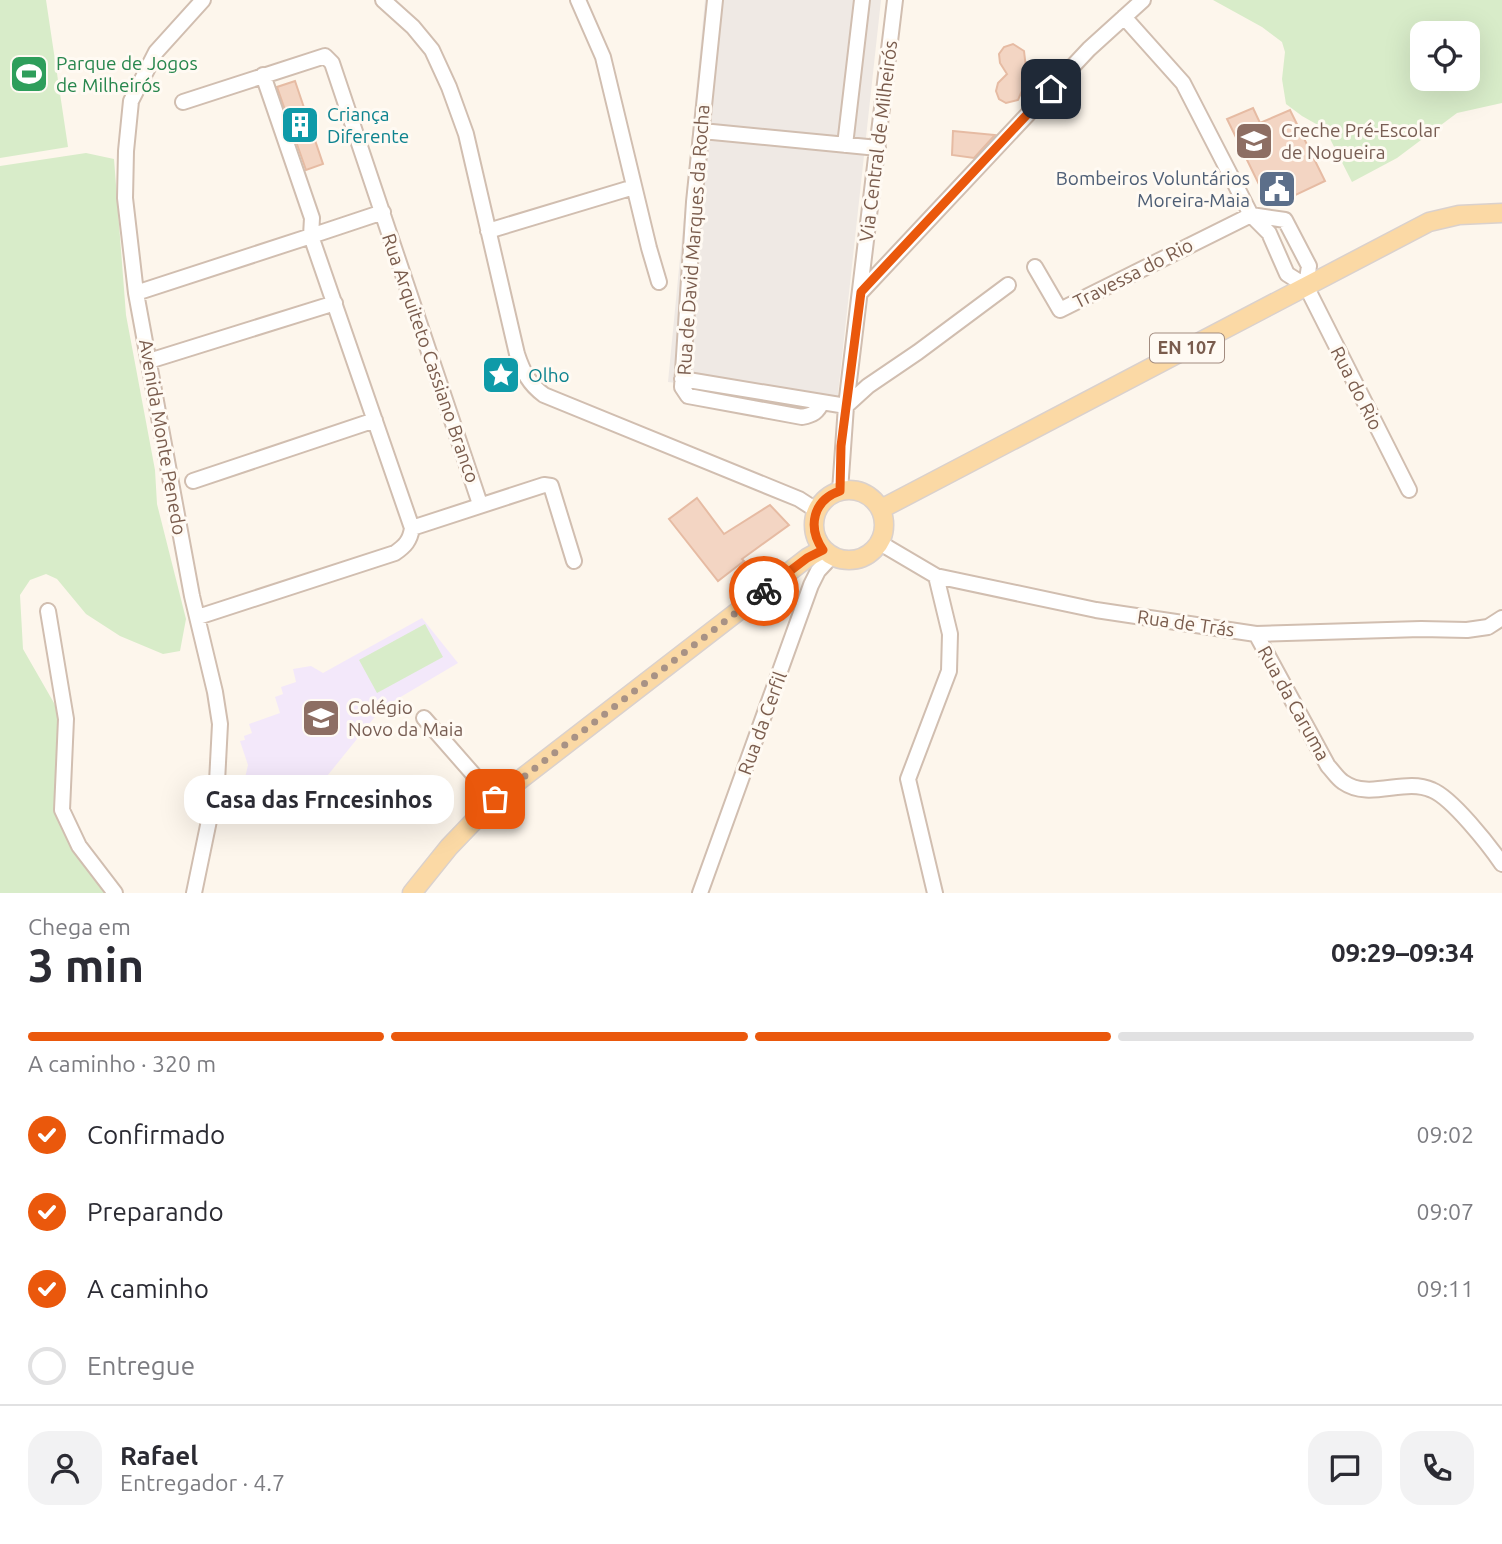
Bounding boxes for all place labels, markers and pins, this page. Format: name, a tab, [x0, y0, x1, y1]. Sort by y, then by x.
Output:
place label: Parque de Jogos de Milheirós	[56, 52, 198, 96]
sports icon: Parque de Jogos de Milheirós	[8, 53, 50, 95]
pin	[1021, 59, 1081, 119]
place label: Criança Diferente	[327, 103, 409, 147]
building icon: Criança Diferente	[279, 104, 321, 146]
place label: Creche Pré-Escolar de Nogueira	[1281, 119, 1440, 163]
school or university icon: Creche Pré-Escolar de Nogueira	[1233, 120, 1275, 162]
place label: Bombeiros Voluntários Moreira-Maia	[1056, 167, 1250, 211]
public building icon: Bombeiros Voluntários Moreira-Maia	[1256, 168, 1298, 210]
place icon: Olho	[480, 354, 522, 396]
place label: Olho	[528, 364, 570, 386]
place label: Colégio Novo da Maia	[348, 696, 463, 740]
school or university icon: Colégio Novo da Maia	[300, 697, 342, 739]
pin	[465, 769, 525, 829]
callout: Casa das Frncesinhos	[183, 774, 453, 824]

